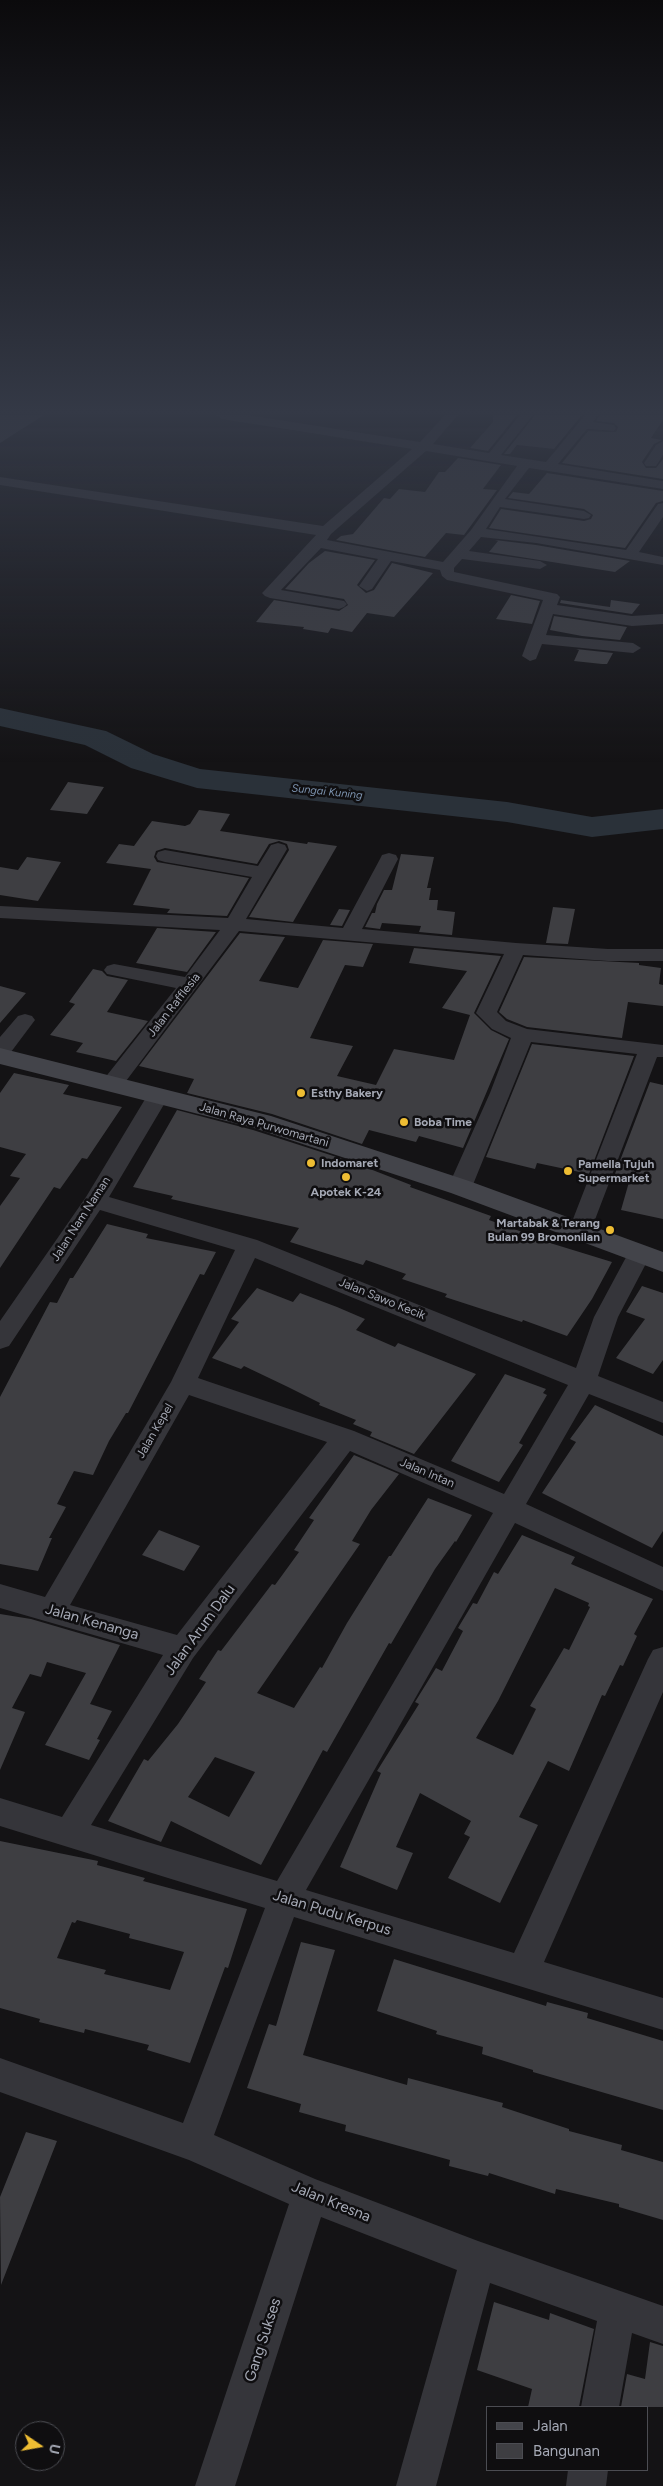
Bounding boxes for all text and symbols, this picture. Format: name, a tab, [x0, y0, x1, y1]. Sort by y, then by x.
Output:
water label: Sungai Kuning	[291, 782, 363, 802]
street label: Jalan Rafflesia	[145, 970, 203, 1040]
place label: Esthy Bakery	[311, 1086, 383, 1100]
marker: Esthy Bakery	[295, 1087, 307, 1099]
street label: Jalan Raya Purwomartani	[198, 1100, 330, 1150]
place label: Boba Time	[414, 1115, 472, 1129]
marker: Boba Time	[398, 1116, 410, 1128]
place label: Indomaret	[321, 1156, 378, 1170]
marker: Indomaret	[305, 1157, 317, 1169]
place label: Pamella Tujuh Supermarket	[578, 1157, 654, 1185]
marker: Pamella Tujuh Supermarket	[562, 1165, 574, 1177]
marker: Apotek K-24	[340, 1171, 352, 1183]
street label: Jalan Nam Naman	[48, 1174, 114, 1264]
place label: Apotek K-24	[311, 1185, 381, 1199]
place label: Martabak & Terang Bulan 99 Bromonilan	[488, 1216, 600, 1244]
marker: Martabak & Terang Bulan 99 Bromonilan	[604, 1224, 616, 1236]
street label: Jalan Sawo Kecik	[337, 1275, 427, 1323]
street label: Jalan Kepel	[134, 1401, 176, 1461]
street label: Jalan Intan	[397, 1455, 457, 1491]
street label: Jalan Arum Dalu	[161, 1581, 239, 1679]
street label: Jalan Kenanga	[43, 1600, 141, 1644]
street label: Jalan Pudu Kerpus	[271, 1886, 393, 1940]
street label: Jalan Kresna	[289, 2178, 373, 2226]
street label: Gang Sukses	[241, 2296, 285, 2384]
legend	[486, 2406, 648, 2471]
text: Jalan	[533, 2417, 568, 2435]
north arrow	[15, 2421, 65, 2471]
text: U	[45, 2442, 64, 2456]
text: Bangunan	[533, 2442, 600, 2460]

